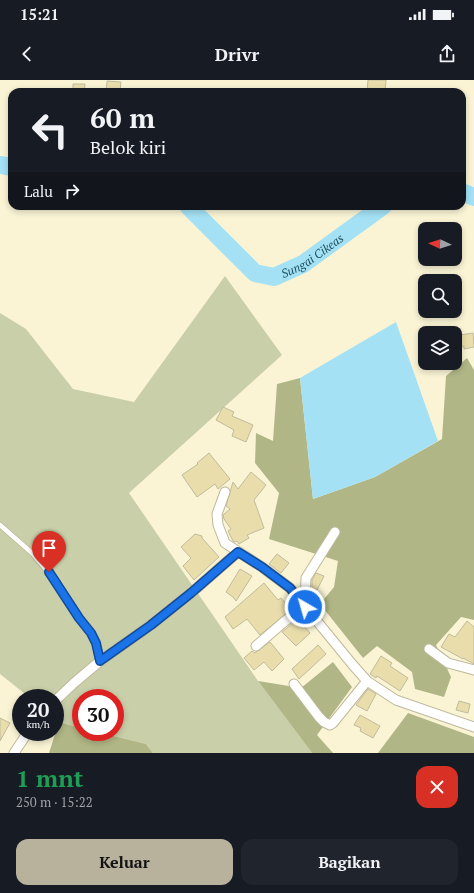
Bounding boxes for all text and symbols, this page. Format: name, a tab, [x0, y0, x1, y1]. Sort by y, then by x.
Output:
text: 15:21	[20, 4, 59, 24]
text: Drivr	[215, 42, 259, 66]
icon: back	[16, 43, 38, 65]
icon: share	[436, 43, 458, 65]
text: 60 m	[90, 99, 155, 136]
icon: left	[24, 104, 76, 156]
text: Belok kiri	[90, 135, 166, 159]
icon: right	[61, 180, 83, 202]
text: Lalu	[24, 181, 53, 201]
north arrow	[418, 222, 462, 266]
map controls	[418, 222, 462, 370]
water label: Sungai Cikeas	[278, 230, 346, 281]
button: search	[418, 274, 462, 318]
button: layers	[418, 326, 462, 370]
pin	[32, 531, 66, 572]
icon: arrive	[38, 537, 60, 559]
position arrow	[284, 586, 326, 628]
speed limit sign: 30	[72, 689, 124, 741]
text: 20	[27, 696, 49, 723]
text: km/h	[26, 718, 50, 731]
text: 1 mnt	[16, 762, 83, 794]
button: close	[416, 766, 458, 808]
text: 250 m · 15:22	[16, 793, 93, 811]
button: Keluar	[16, 839, 233, 885]
button: Bagikan	[241, 839, 458, 885]

